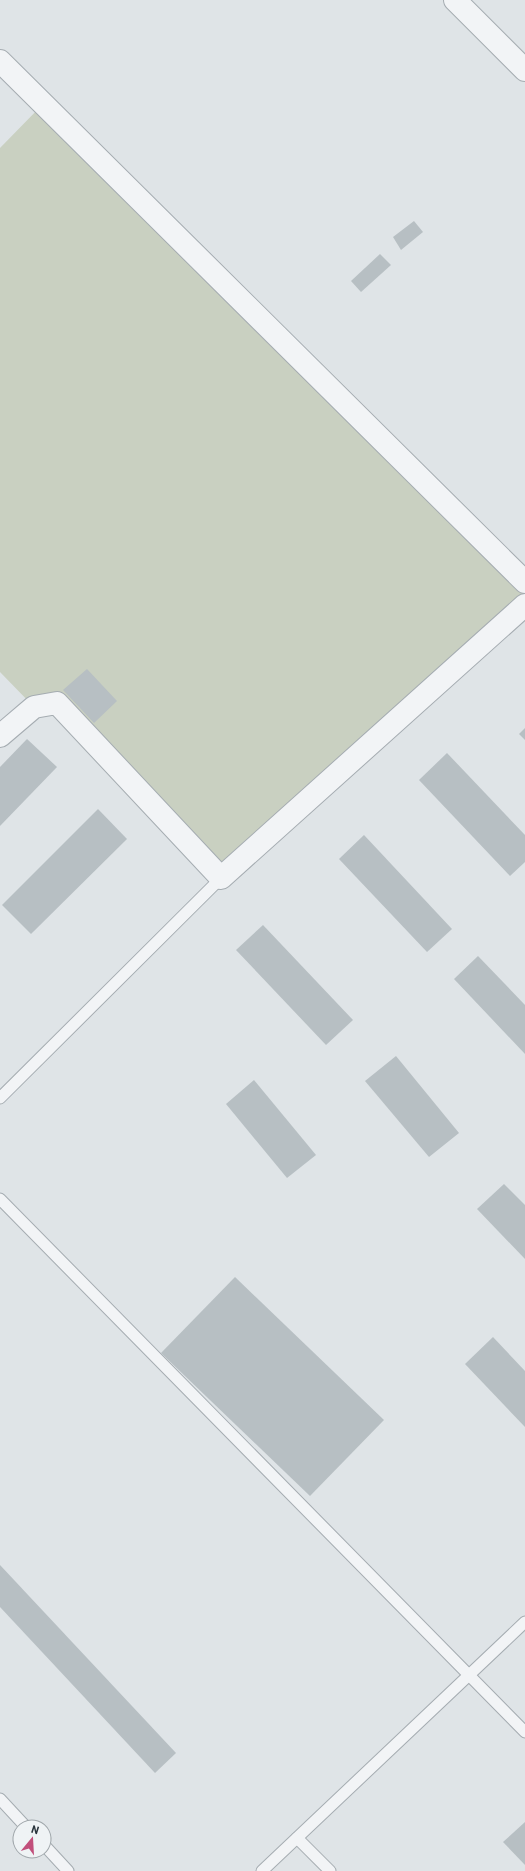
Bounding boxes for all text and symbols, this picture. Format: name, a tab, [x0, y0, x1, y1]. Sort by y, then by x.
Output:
north arrow	[12, 1819, 52, 1859]
text: N	[30, 1822, 41, 1836]

